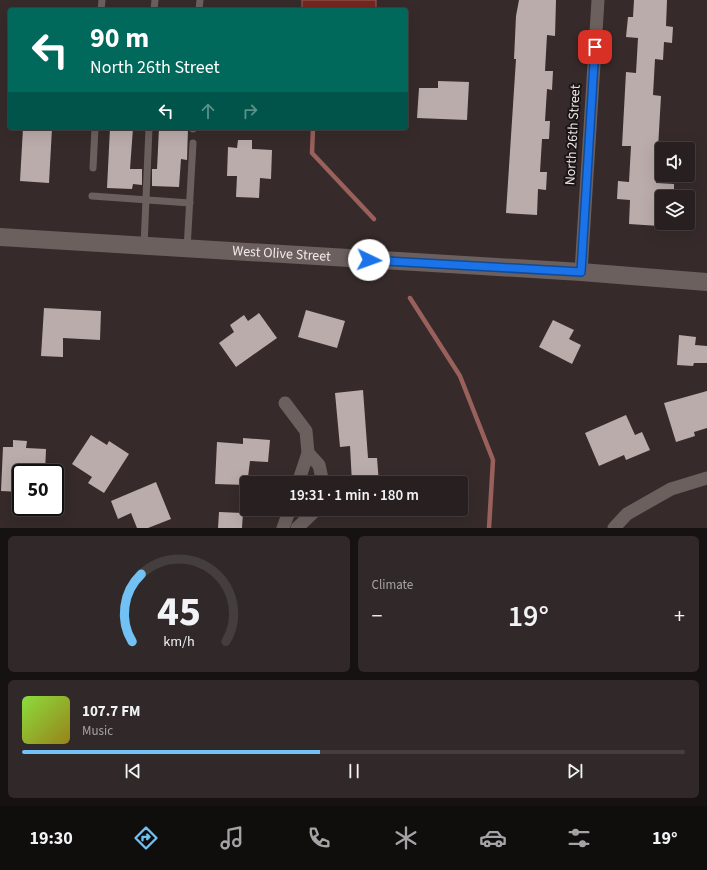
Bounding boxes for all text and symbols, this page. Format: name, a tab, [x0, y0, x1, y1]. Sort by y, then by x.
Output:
text: 90 m	[90, 18, 149, 58]
icon: left	[24, 24, 76, 76]
pin	[578, 30, 612, 64]
icon: arrive	[584, 36, 606, 58]
text: North 26th Street	[90, 55, 220, 80]
street label: North 26th Street	[560, 84, 586, 186]
icon: left	[155, 100, 177, 122]
icon: ahead	[197, 100, 219, 122]
icon: right	[239, 100, 261, 122]
map controls	[655, 142, 695, 230]
button: sound	[655, 142, 695, 182]
button: layers	[655, 190, 695, 230]
position arrow	[348, 239, 390, 281]
street label: West Olive Street	[232, 241, 332, 267]
speed limit sign: 50	[12, 464, 64, 516]
text: 19:31 · 1 min · 180 m	[289, 485, 419, 506]
text: Climate	[372, 576, 413, 594]
text: 45	[157, 582, 201, 642]
text: 19°	[508, 595, 549, 638]
text: −	[372, 600, 382, 632]
text: +	[674, 600, 685, 632]
text: km/h	[163, 631, 195, 652]
text: 107.7 FM	[82, 701, 140, 722]
text: Music	[82, 722, 113, 740]
icon: previous	[122, 760, 144, 782]
icon: pause	[343, 760, 365, 782]
icon: next	[564, 760, 586, 782]
icon: directions	[132, 824, 160, 852]
icon: music	[218, 824, 246, 852]
icon: phone	[305, 824, 333, 852]
icon: climate	[392, 824, 420, 852]
icon: car	[479, 824, 507, 852]
icon: filters	[565, 824, 593, 852]
text: 19:30	[29, 826, 73, 851]
text: 19°	[652, 826, 678, 851]

